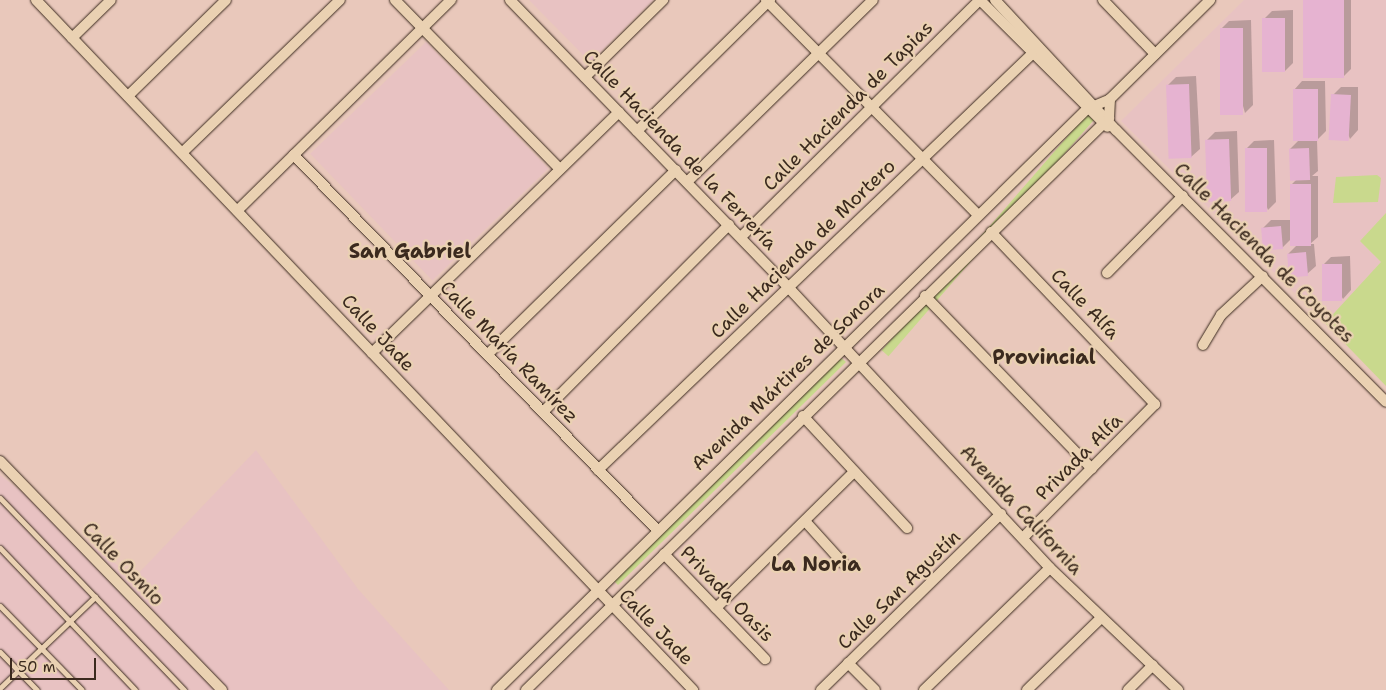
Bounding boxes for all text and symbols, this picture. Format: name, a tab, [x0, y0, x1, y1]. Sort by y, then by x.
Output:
street label: Calle Hacienda de Tapias	[758, 16, 938, 196]
street label: Calle Hacienda de la Ferrería	[578, 45, 782, 255]
street label: Calle Hacienda de Mortero	[706, 155, 900, 343]
street label: Calle Hacienda de Coyotes	[1169, 158, 1359, 348]
district label: San Gabriel	[349, 239, 471, 263]
street label: Calle Alfa	[1046, 264, 1124, 344]
street label: Calle María Ramírez	[435, 276, 583, 428]
street label: Avenida Mártires de Sonora	[687, 279, 889, 475]
street label: Calle Jade	[337, 290, 419, 376]
district label: Provincial	[992, 345, 1096, 369]
street label: Privada Alfa	[1031, 409, 1127, 505]
street label: Avenida California	[955, 440, 1087, 580]
street label: Calle Osmio	[78, 518, 168, 610]
street label: Calle San Agustín	[833, 526, 965, 654]
street label: Privada Oasis	[675, 541, 779, 647]
district label: La Noria	[771, 552, 861, 576]
street label: Calle Jade	[614, 584, 698, 670]
scale bar	[12, 648, 99, 680]
text: 50 m	[18, 657, 56, 677]

